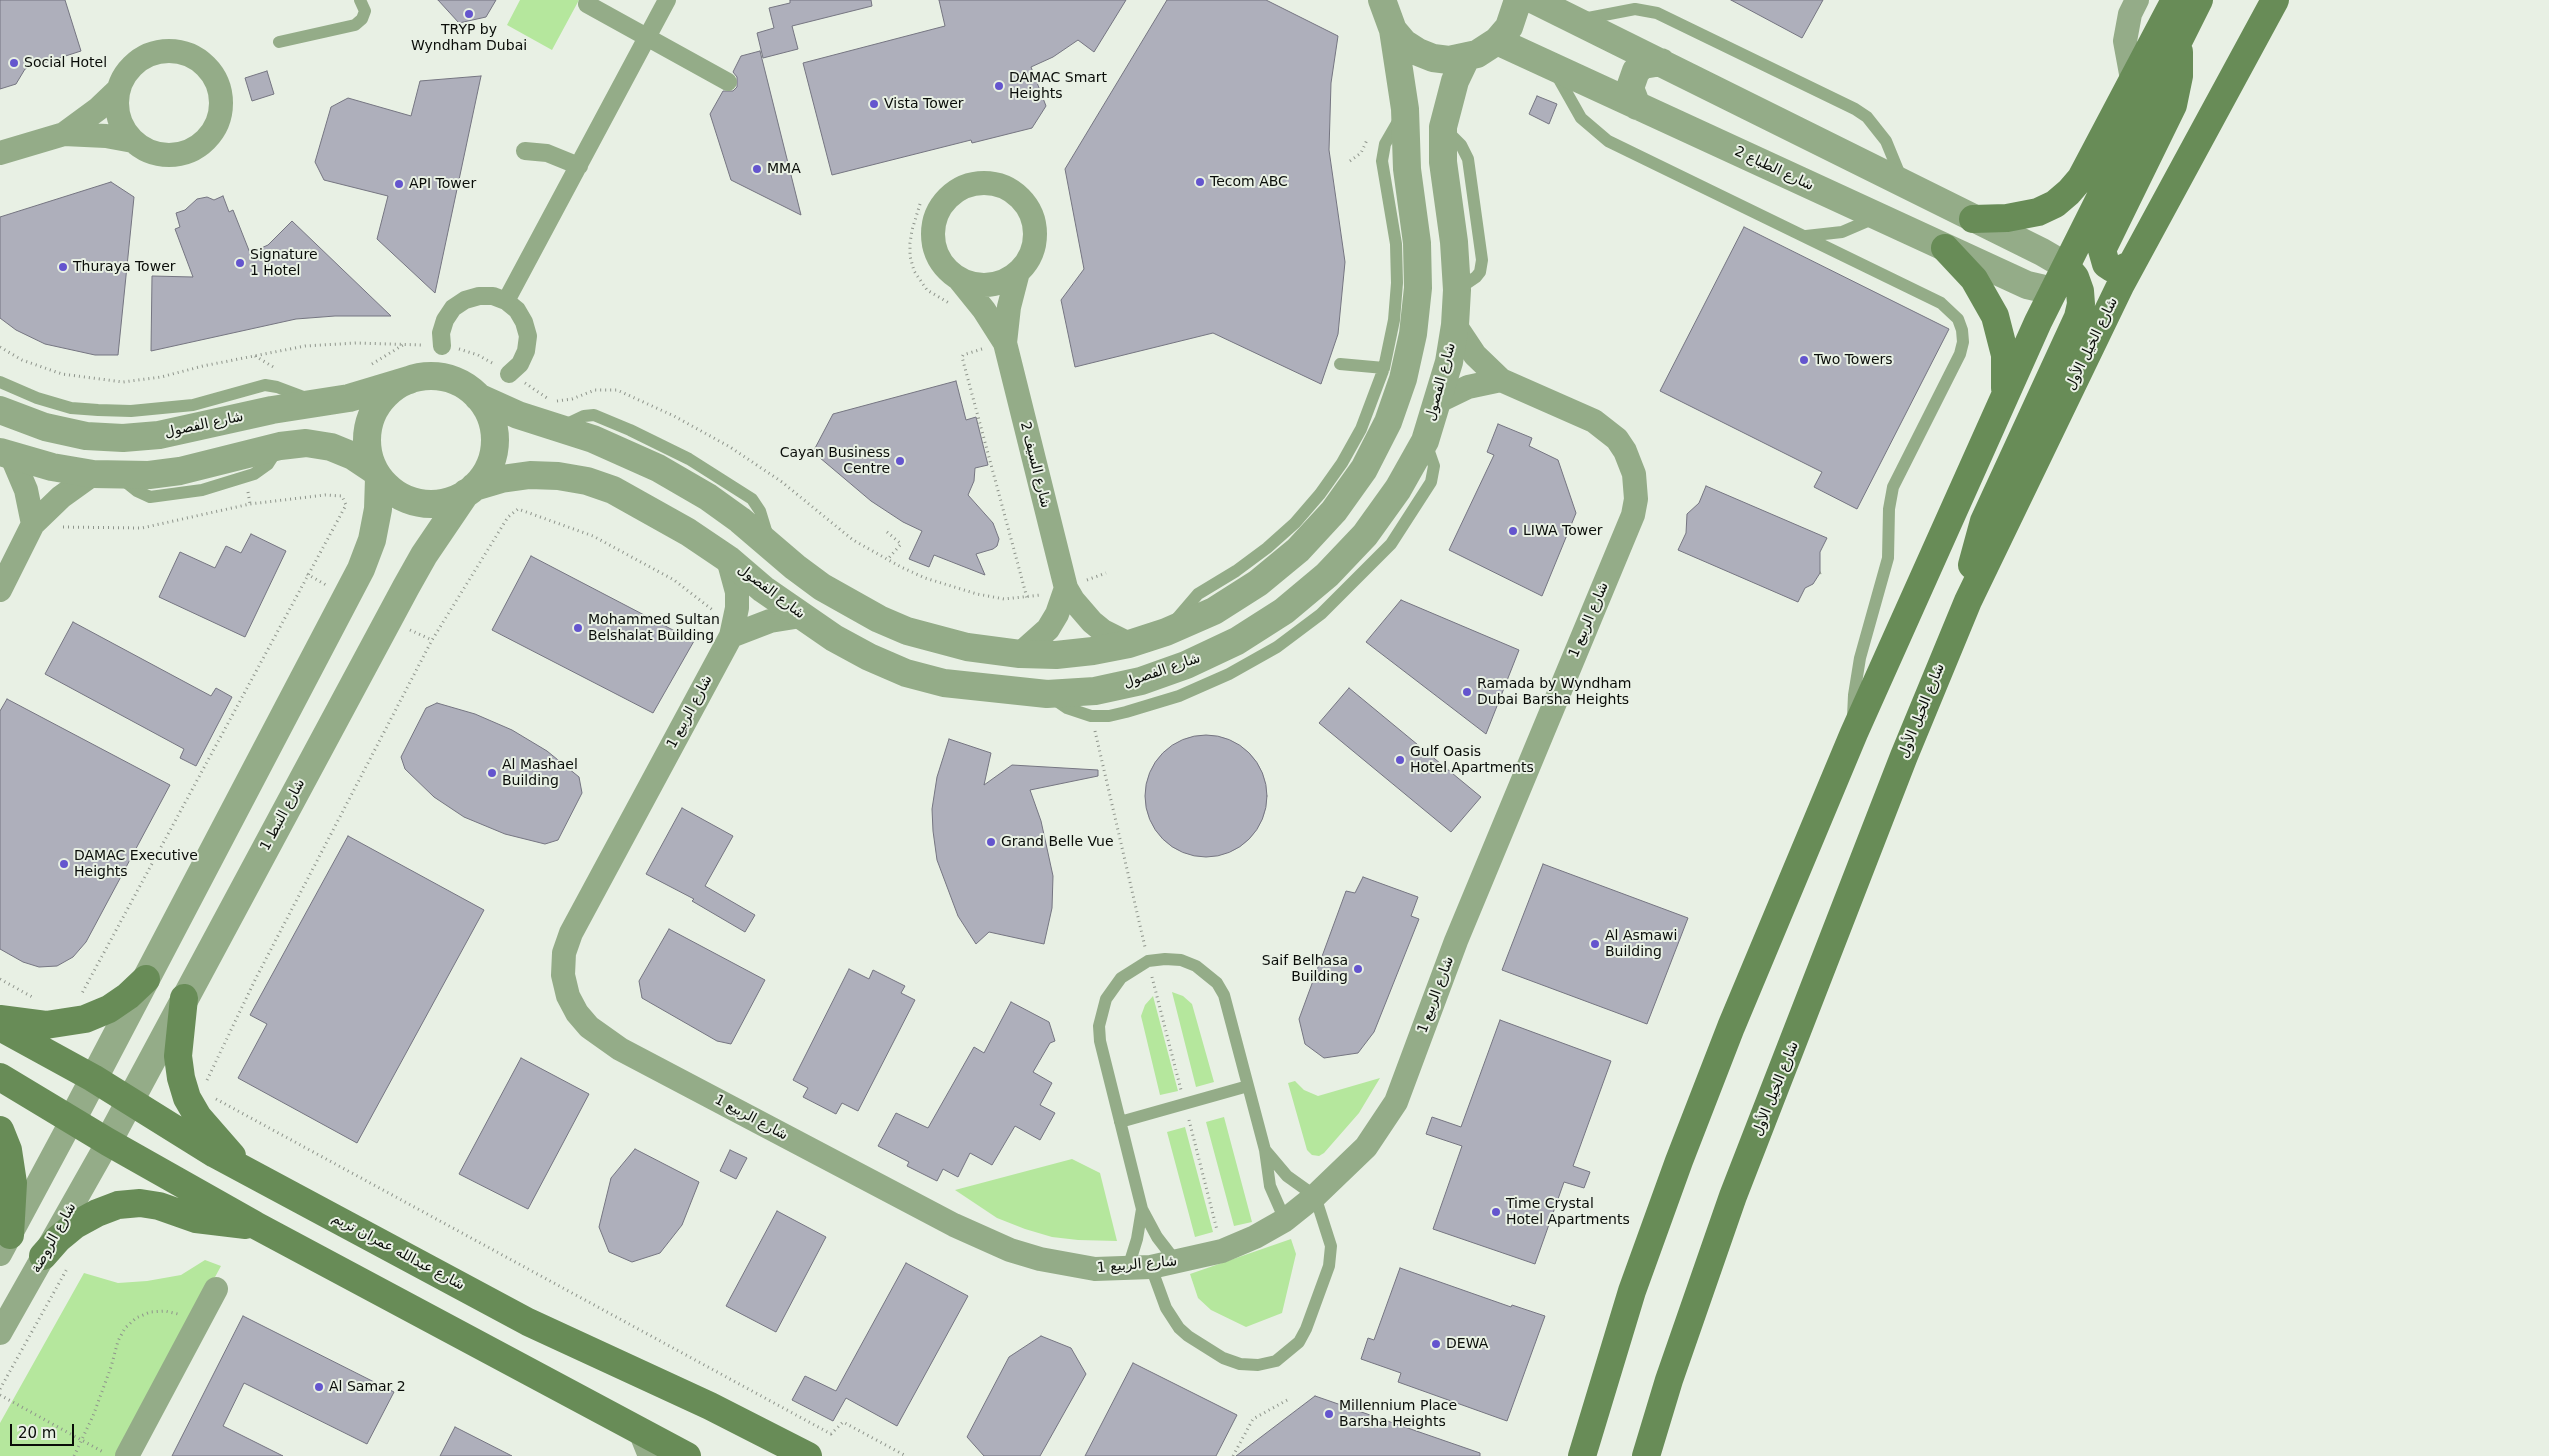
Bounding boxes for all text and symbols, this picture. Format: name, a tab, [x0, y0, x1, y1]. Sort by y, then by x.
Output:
marker: TRYP by Wyndham Dubai	[463, 8, 475, 20]
place label: TRYP by Wyndham Dubai	[411, 22, 527, 54]
place label: Social Hotel	[24, 55, 107, 71]
marker: Social Hotel	[8, 57, 20, 69]
place label: DAMAC Smart Heights	[1009, 70, 1107, 102]
marker: DAMAC Smart Heights	[993, 80, 1005, 92]
place label: Vista Tower	[884, 96, 964, 112]
marker: Vista Tower	[868, 98, 880, 110]
street label: شارع الطباع 2	[1732, 143, 1816, 195]
place label: MMA	[767, 161, 801, 177]
marker: MMA	[751, 163, 763, 175]
place label: Tecom ABC	[1210, 174, 1288, 190]
place label: API Tower	[409, 176, 476, 192]
marker: Tecom ABC	[1194, 176, 1206, 188]
marker: API Tower	[393, 178, 405, 190]
place label: Signature 1 Hotel	[250, 247, 318, 280]
marker: Signature 1 Hotel	[234, 257, 246, 269]
place label: Thuraya Tower	[73, 259, 176, 275]
marker: Thuraya Tower	[57, 261, 69, 273]
street label: شارع الخيل الأول	[2062, 295, 2122, 393]
street label: شارع الفصول	[1422, 341, 1460, 423]
place label: Two Towers	[1814, 352, 1893, 368]
marker: Two Towers	[1798, 354, 1810, 366]
street label: شارع الفصول	[163, 408, 245, 442]
street label: شارع السيف 2	[1016, 420, 1054, 510]
place label: Cayan Business Centre	[780, 445, 890, 478]
marker: Cayan Business Centre	[894, 455, 906, 467]
place label: LIWA Tower	[1523, 523, 1603, 539]
marker: LIWA Tower	[1507, 525, 1519, 537]
street label: شارع الفصول	[734, 561, 808, 623]
street label: شارع الربيع 1	[1566, 580, 1612, 660]
place label: Mohammed Sultan Belshalat Building	[588, 612, 720, 644]
marker: Mohammed Sultan Belshalat Building	[572, 622, 584, 634]
street label: شارع الفصول	[1121, 650, 1203, 692]
street label: شارع الخيل الأول	[1895, 661, 1949, 761]
street label: شارع الربيع 1	[664, 673, 716, 751]
place label: Ramada by Wyndham Dubai Barsha Heights	[1477, 676, 1631, 709]
marker: Ramada by Wyndham Dubai Barsha Heights	[1461, 686, 1473, 698]
place label: Gulf Oasis Hotel Apartments	[1410, 744, 1534, 776]
marker: Gulf Oasis Hotel Apartments	[1394, 754, 1406, 766]
place label: Al Mashael Building	[502, 757, 578, 790]
marker: Al Mashael Building	[486, 767, 498, 779]
street label: شارع النبط 1	[257, 776, 309, 854]
place label: Grand Belle Vue	[1001, 834, 1114, 850]
marker: Grand Belle Vue	[985, 836, 997, 848]
place label: DAMAC Executive Heights	[74, 848, 198, 880]
marker: DAMAC Executive Heights	[58, 858, 70, 870]
place label: Al Asmawi Building	[1605, 928, 1677, 960]
marker: Al Asmawi Building	[1589, 938, 1601, 950]
place label: Saif Belhasa Building	[1262, 953, 1348, 986]
street label: شارع الربيع 1	[1414, 954, 1458, 1036]
marker: Saif Belhasa Building	[1352, 963, 1364, 975]
street label: شارع الخيل الأول	[1749, 1039, 1803, 1139]
street label: شارع الربيع 1	[712, 1092, 790, 1144]
place label: Time Crystal Hotel Apartments	[1506, 1196, 1630, 1228]
street label: شارع الروضة	[28, 1200, 80, 1276]
marker: Time Crystal Hotel Apartments	[1490, 1206, 1502, 1218]
street label: شارع عبدالله عمران تريم	[329, 1210, 467, 1294]
street label: شارع الربيع 1	[1096, 1253, 1178, 1277]
place label: DEWA	[1446, 1336, 1488, 1352]
marker: DEWA	[1430, 1338, 1442, 1350]
place label: Al Samar 2	[329, 1379, 406, 1395]
marker: Al Samar 2	[313, 1381, 325, 1393]
place label: Millennium Place Barsha Heights	[1339, 1398, 1457, 1430]
marker: Millennium Place Barsha Heights	[1323, 1408, 1335, 1420]
scale bar	[12, 1414, 76, 1446]
text: 20 m	[18, 1424, 56, 1442]

